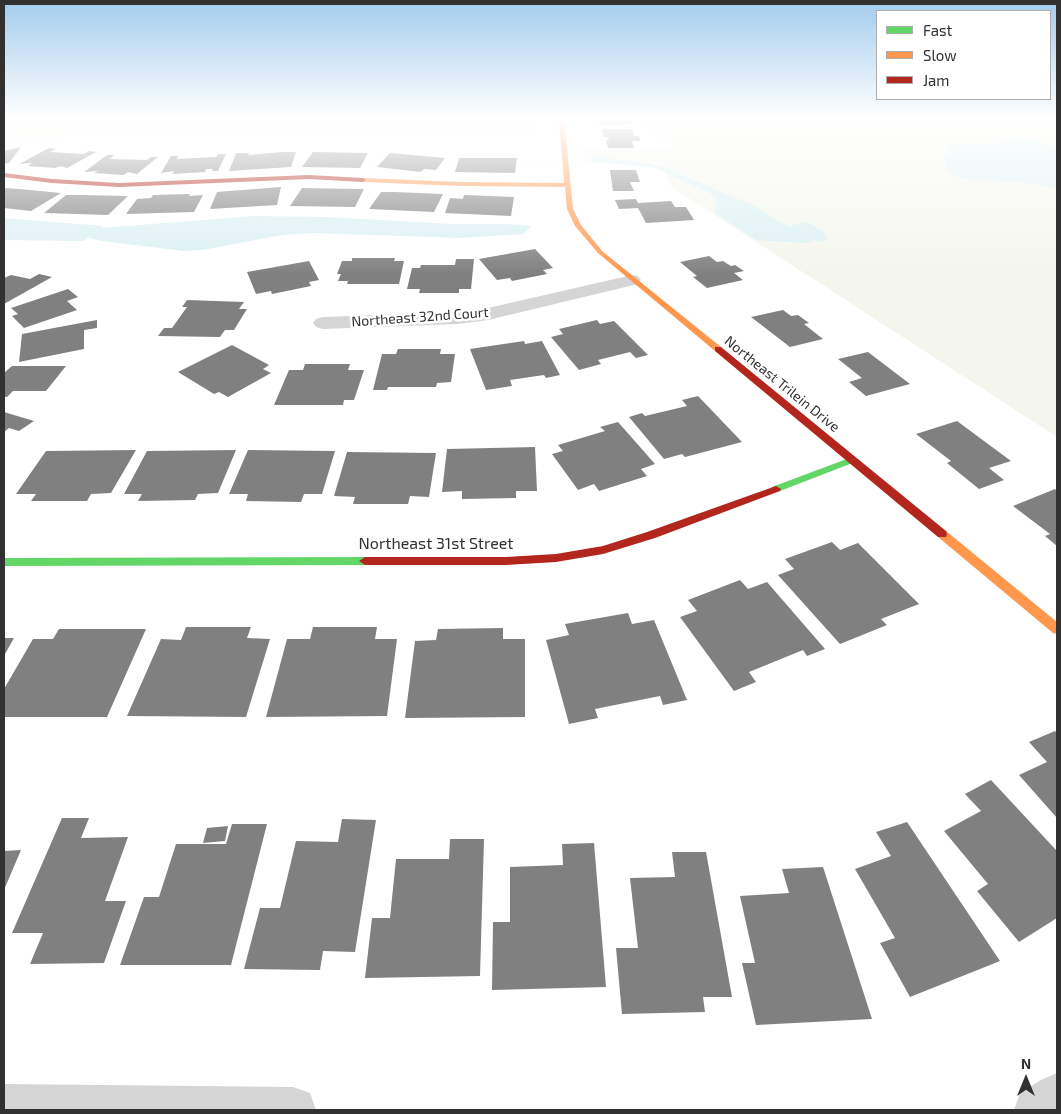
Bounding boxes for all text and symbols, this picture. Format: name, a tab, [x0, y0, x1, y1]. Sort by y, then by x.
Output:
legend	[876, 10, 1051, 100]
text: Fast	[923, 21, 952, 39]
text: Slow	[923, 46, 957, 64]
text: Jam	[923, 71, 949, 89]
street label: Northeast 32nd Court	[351, 304, 489, 330]
street label: Northeast Trilein Drive	[721, 332, 843, 436]
street label: Northeast 31st Street	[359, 534, 513, 554]
north arrow	[1001, 1054, 1051, 1104]
text: N	[1021, 1055, 1031, 1072]

